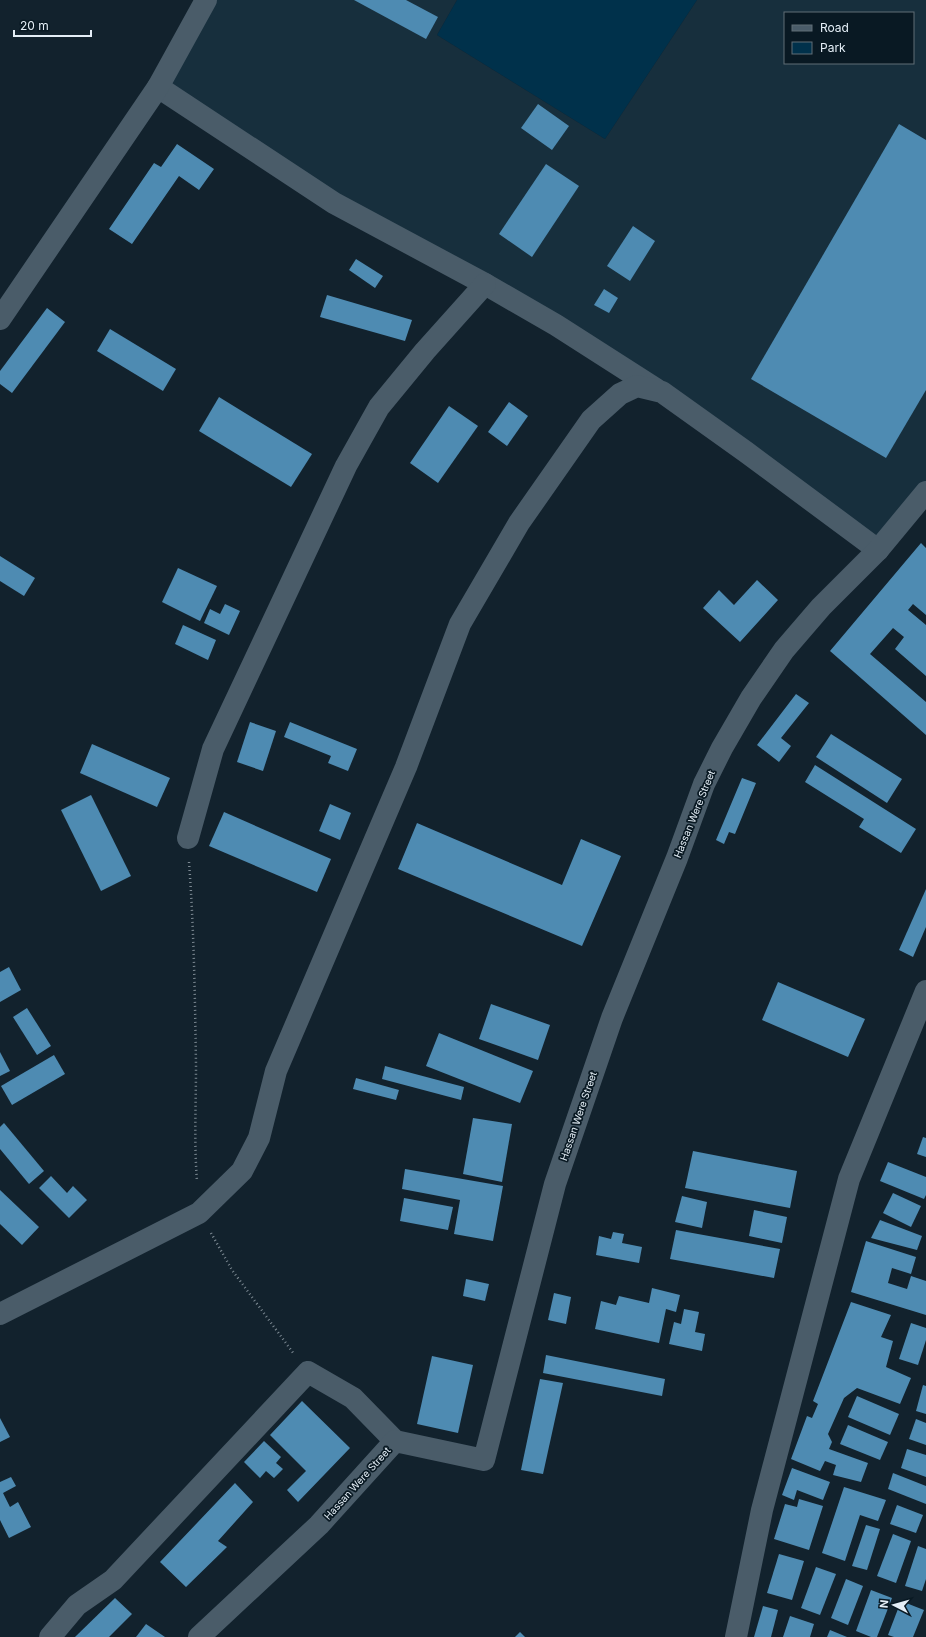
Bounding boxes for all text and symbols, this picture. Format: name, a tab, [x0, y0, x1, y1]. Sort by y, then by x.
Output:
scale bar	[14, 12, 91, 38]
legend	[784, 12, 914, 64]
text: 20 m	[20, 18, 49, 33]
text: Road	[820, 20, 849, 35]
text: Park	[820, 40, 846, 55]
street label: Hassan Were Street	[671, 768, 717, 860]
street label: Hassan Were Street	[557, 1069, 599, 1162]
street label: Hassan Were Street	[321, 1444, 393, 1522]
north arrow	[874, 1585, 914, 1625]
text: N	[877, 1599, 891, 1609]

